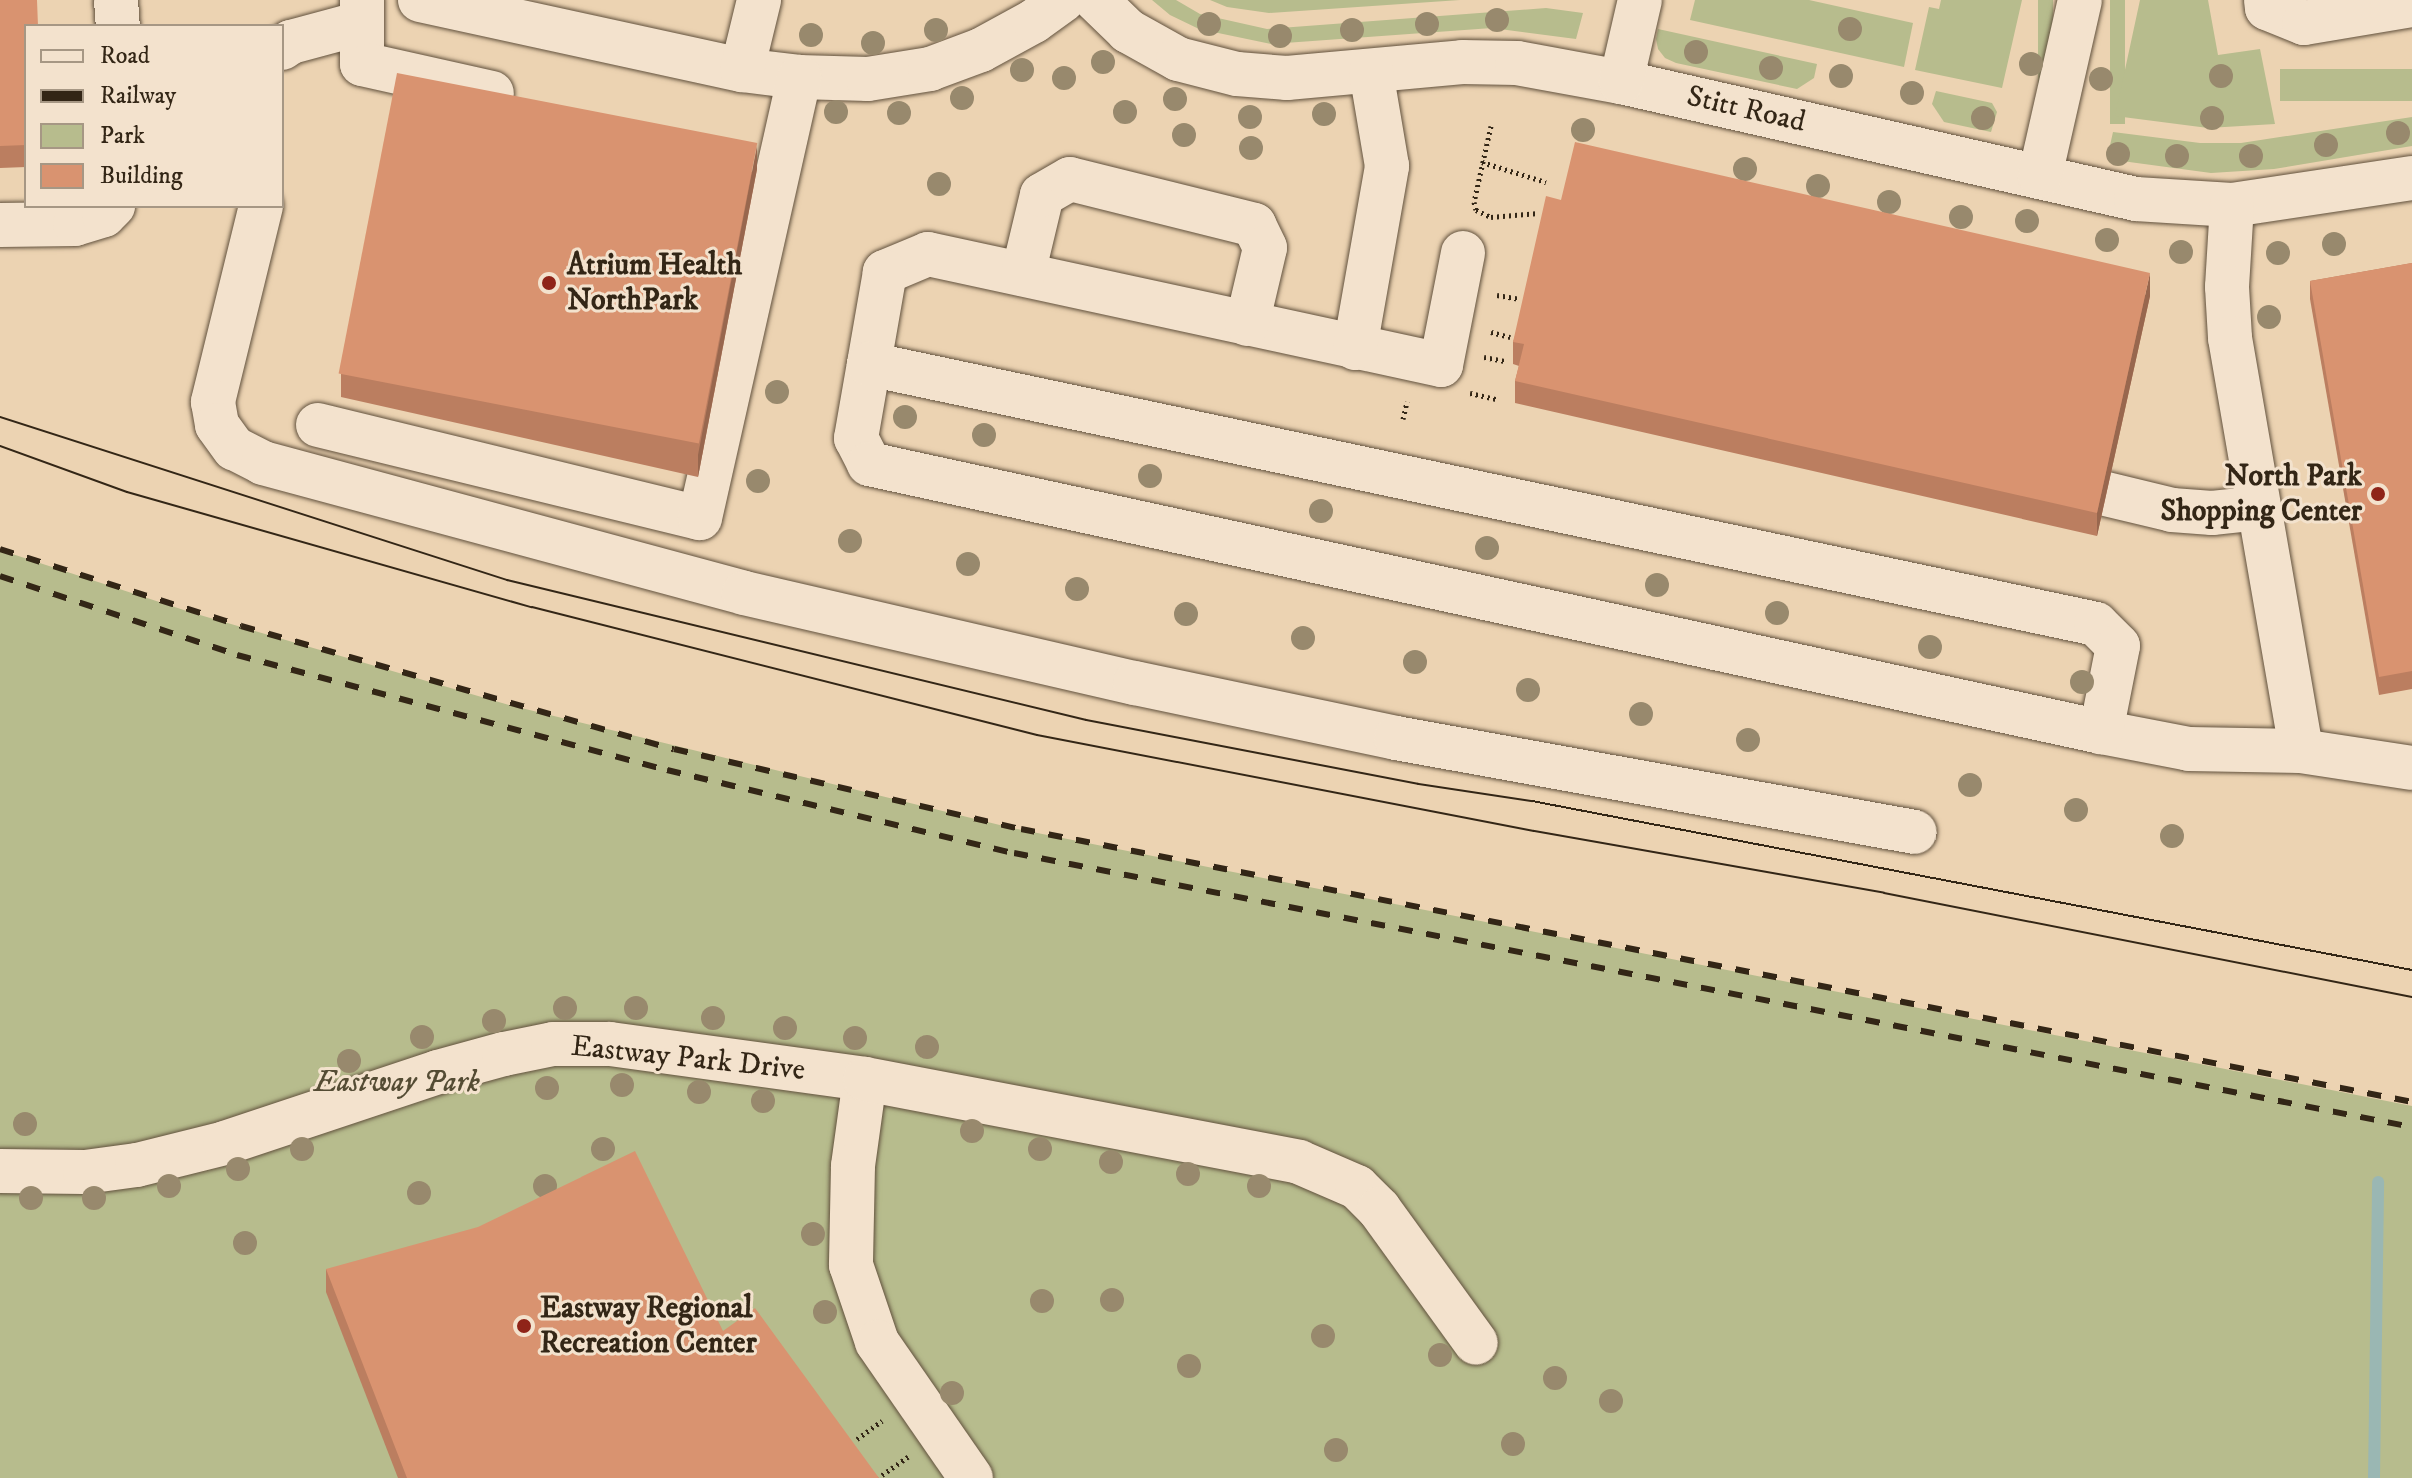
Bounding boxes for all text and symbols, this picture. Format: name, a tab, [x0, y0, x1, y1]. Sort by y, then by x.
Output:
legend	[24, 24, 284, 208]
text: Road	[100, 41, 150, 71]
street label: Stitt Road	[1683, 79, 1809, 141]
text: Railway	[100, 81, 176, 111]
text: Park	[100, 121, 145, 151]
text: Building	[100, 161, 183, 191]
place label: Atrium Health NorthPark	[567, 248, 742, 318]
marker: Atrium Health NorthPark	[538, 272, 560, 294]
place label: North Park Shopping Center	[2160, 459, 2362, 530]
marker: North Park Shopping Center	[2369, 485, 2387, 503]
street label: Eastway Park Drive	[569, 1029, 807, 1089]
park label: Eastway Park	[314, 1065, 480, 1101]
place label: Eastway Regional Recreation Center	[540, 1291, 757, 1362]
marker: Eastway Regional Recreation Center	[515, 1317, 533, 1335]

